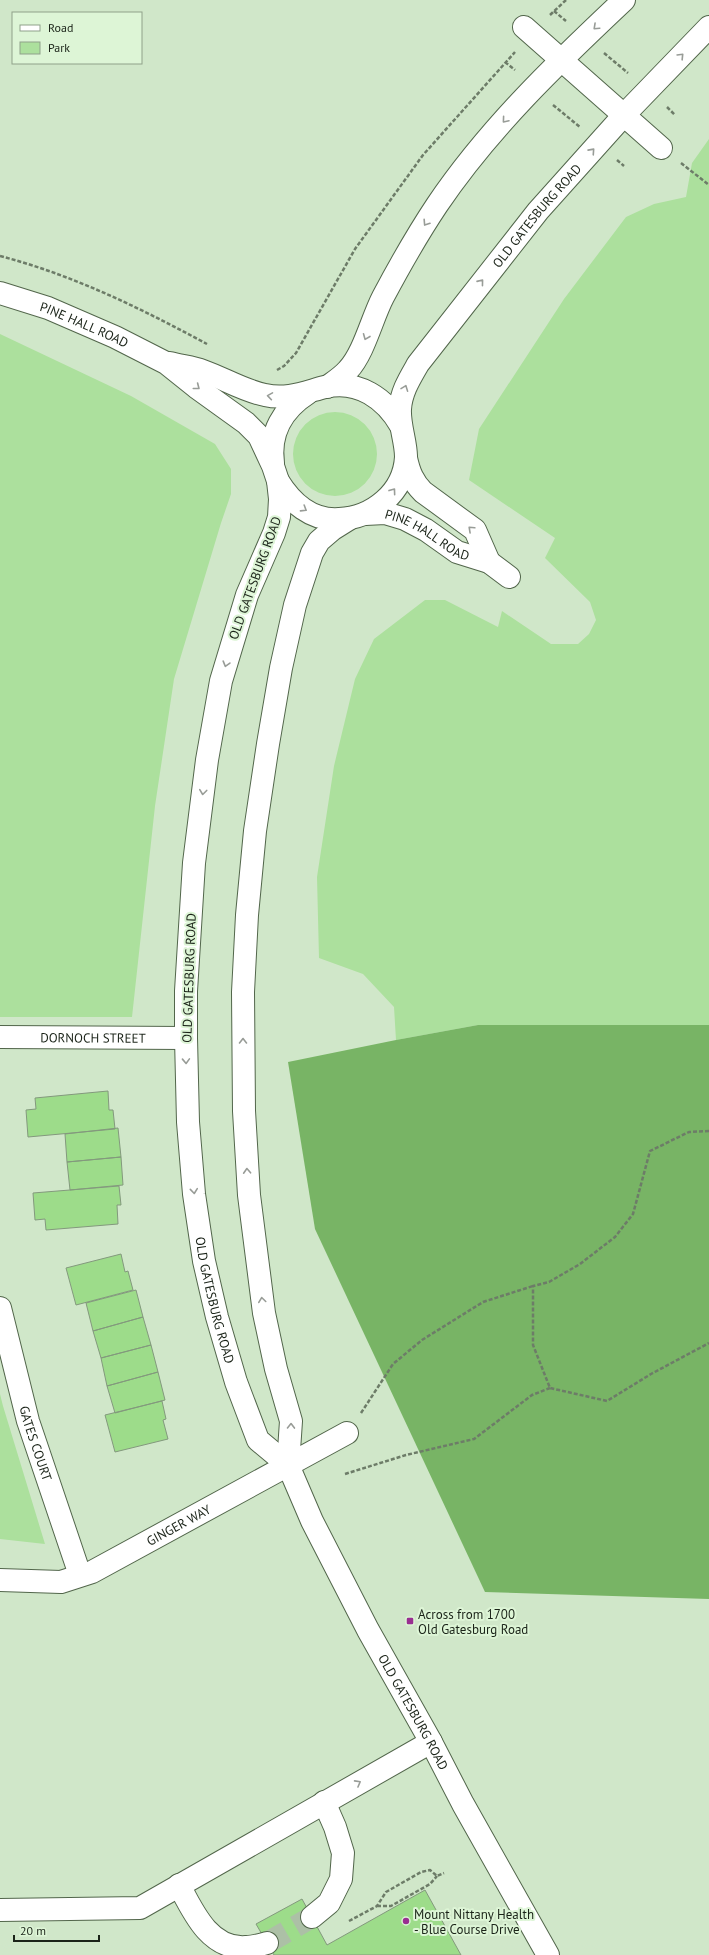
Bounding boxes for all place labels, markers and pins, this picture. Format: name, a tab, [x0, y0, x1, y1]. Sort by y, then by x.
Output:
place label: Across from 1700 Old Gatesburg Road	[418, 1606, 528, 1638]
marker: Across from 1700 Old Gatesburg Road	[405, 1616, 415, 1626]
place label: Mount Nittany Health - Blue Course Drive	[414, 1906, 534, 1938]
marker: Mount Nittany Health - Blue Course Drive	[401, 1916, 411, 1926]

